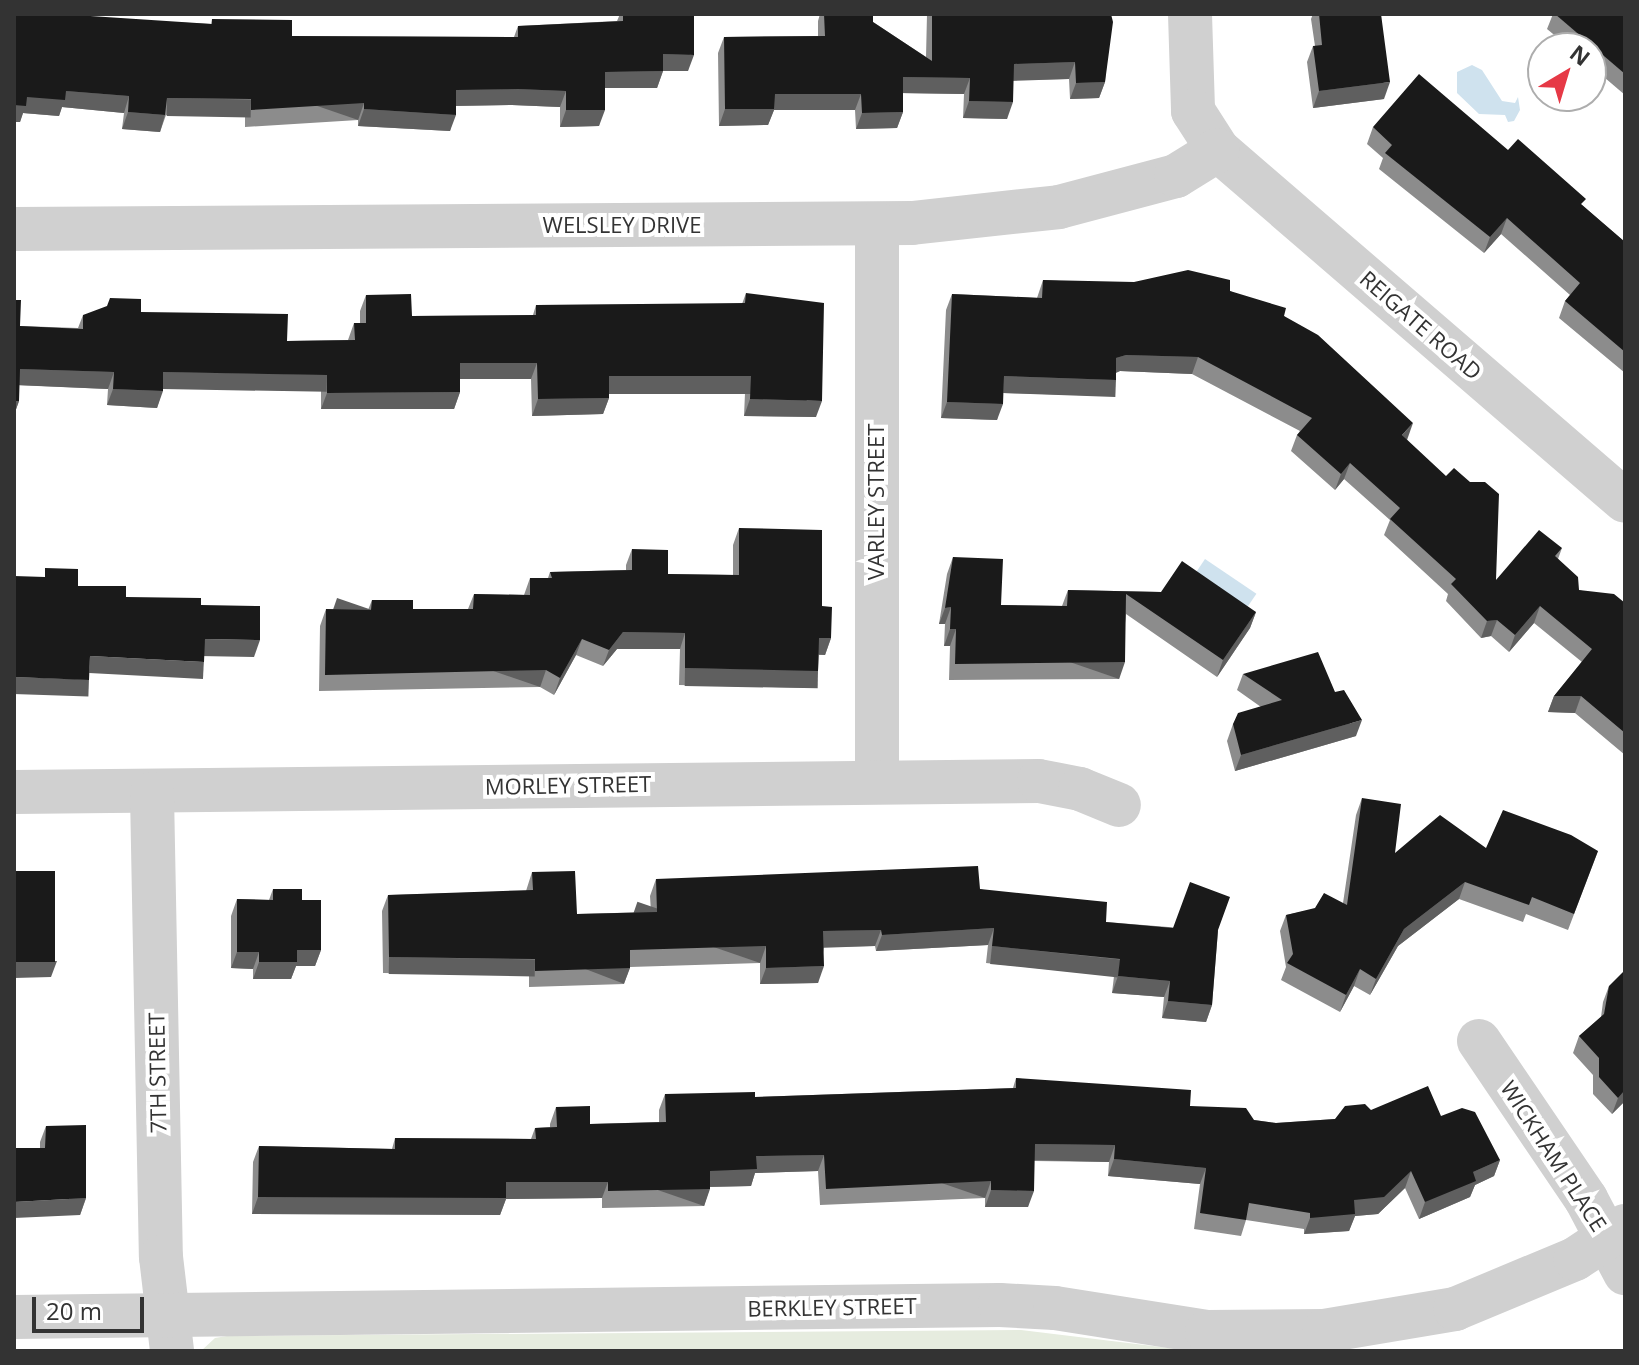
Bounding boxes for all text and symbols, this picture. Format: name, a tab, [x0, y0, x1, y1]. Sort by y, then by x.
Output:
north arrow	[1527, 32, 1607, 112]
text: N	[1564, 37, 1597, 72]
street label: WELSLEY DRIVE	[543, 212, 701, 238]
street label: REIGATE ROAD	[1355, 265, 1487, 385]
street label: VARLEY STREET	[863, 424, 889, 580]
street label: MORLEY STREET	[485, 770, 651, 800]
street label: 7TH STREET	[143, 1012, 171, 1134]
street label: WICKHAM PLACE	[1496, 1076, 1612, 1236]
scale bar	[36, 1281, 148, 1331]
street label: BERKLEY STREET	[747, 1292, 917, 1322]
text: 20 m	[46, 1294, 102, 1327]

